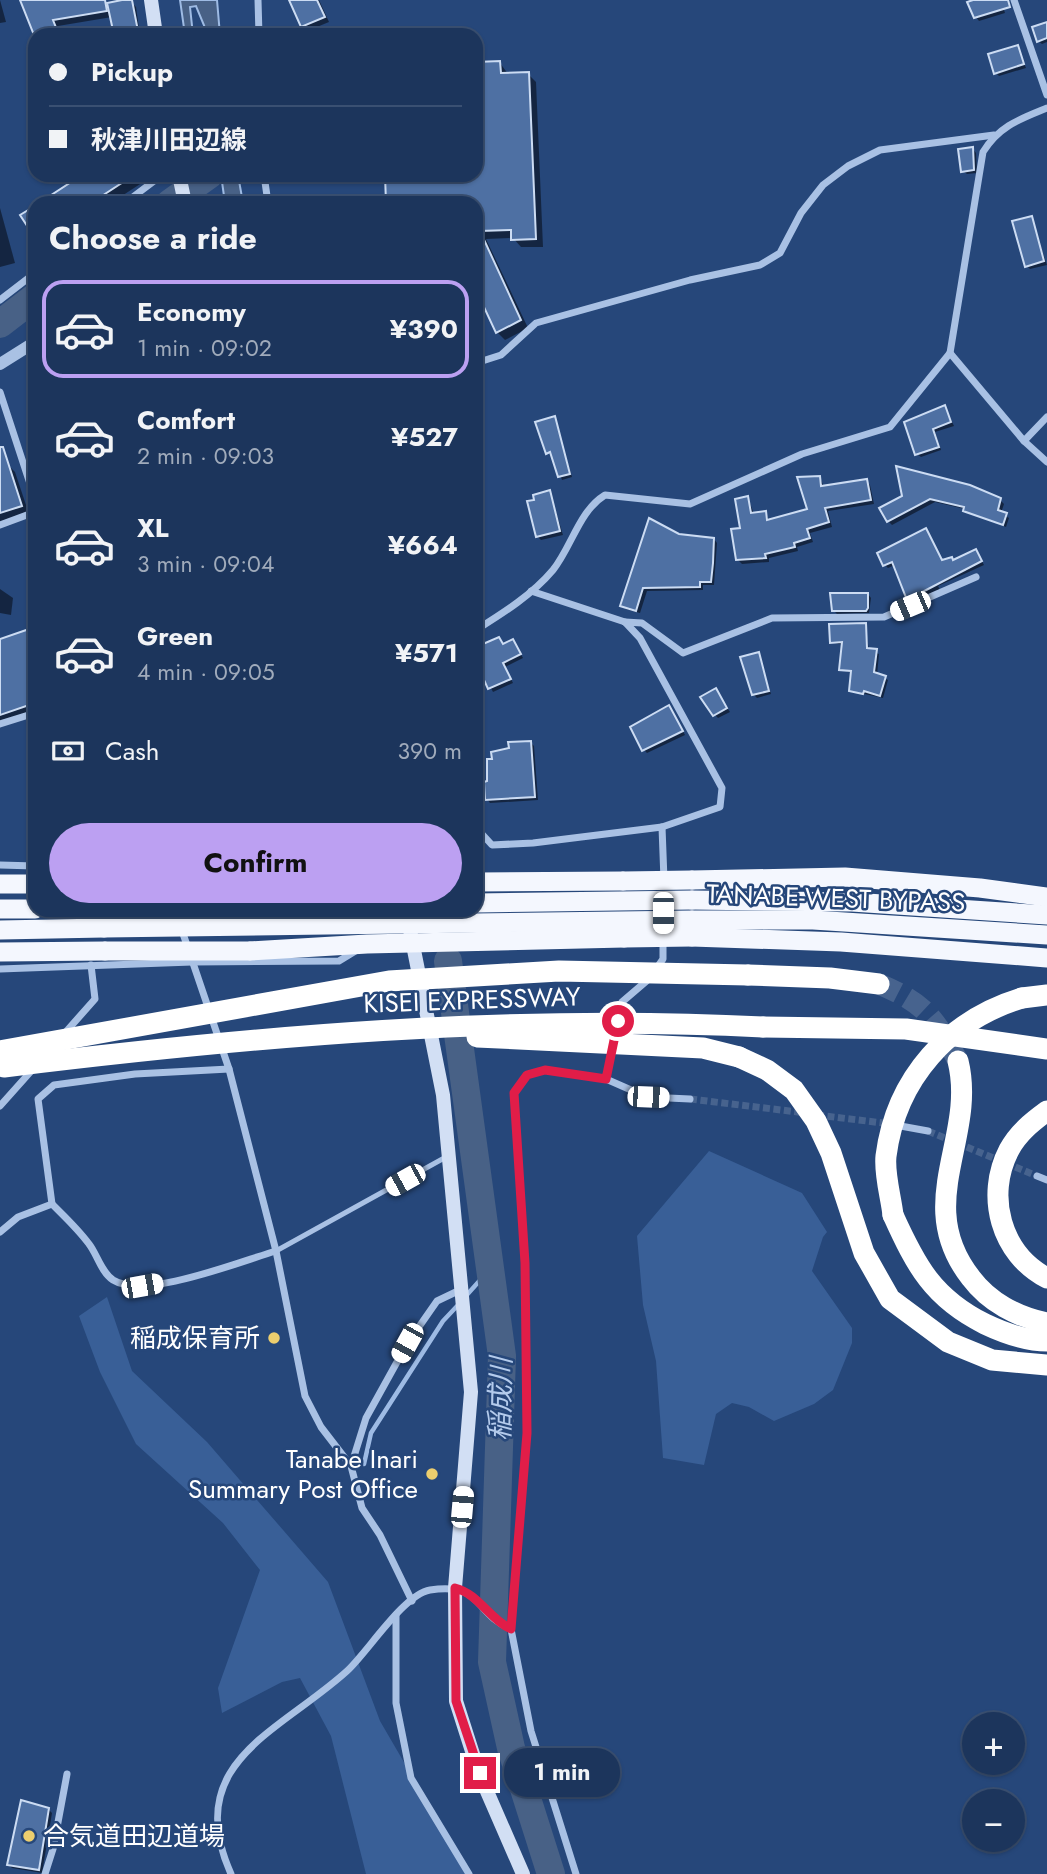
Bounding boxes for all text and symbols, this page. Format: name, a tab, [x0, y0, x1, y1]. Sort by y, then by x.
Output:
text: Pickup	[91, 53, 173, 91]
text: 秋津川田辺線	[91, 121, 247, 159]
text: Choose a ride	[49, 215, 257, 261]
text: Economy	[137, 293, 246, 331]
icon: car	[53, 298, 116, 361]
text: ¥390	[390, 310, 458, 348]
text: 1 min · 09:02	[137, 331, 272, 365]
text: Comfort	[137, 401, 235, 439]
icon: car	[53, 406, 116, 469]
text: ¥527	[391, 418, 458, 456]
text: 2 min · 09:03	[137, 439, 274, 473]
text: XL	[137, 509, 169, 547]
icon: car	[53, 514, 116, 577]
text: ¥664	[388, 526, 458, 564]
text: 3 min · 09:04	[137, 547, 274, 581]
car	[887, 588, 934, 624]
text: Green	[137, 617, 213, 655]
icon: car	[53, 622, 116, 685]
text: ¥571	[395, 634, 458, 672]
text: 4 min · 09:05	[137, 655, 275, 689]
icon: cash	[49, 732, 87, 770]
text: Cash	[105, 732, 159, 770]
text: 390 m	[398, 734, 462, 768]
button: Confirm	[49, 823, 462, 903]
street label: TANABE-WEST BYPASS	[706, 874, 966, 922]
car	[653, 892, 674, 934]
street label: KISEI EXPRESSWAY	[363, 977, 582, 1023]
route start	[602, 1005, 634, 1037]
car	[627, 1086, 670, 1108]
car	[382, 1161, 429, 1199]
car	[120, 1272, 165, 1300]
place label: 稲成保育所	[130, 1319, 260, 1357]
car	[388, 1320, 427, 1366]
marker: 稲成保育所	[266, 1330, 282, 1346]
water label: 稲成川	[479, 1354, 522, 1441]
place label: Tanabe Inari Summary Post Office	[188, 1440, 418, 1508]
marker: Tanabe Inari Summary Post Office	[424, 1466, 440, 1482]
car	[450, 1485, 475, 1529]
map controls	[962, 1712, 1025, 1852]
button: +	[962, 1712, 1025, 1775]
callout: 1 min	[504, 1748, 620, 1798]
text: 1 min	[533, 1755, 591, 1789]
route end	[464, 1757, 496, 1789]
button: −	[962, 1789, 1025, 1852]
place label: 合気道田辺道場	[43, 1817, 225, 1855]
marker: 合気道田辺道場	[21, 1828, 37, 1844]

